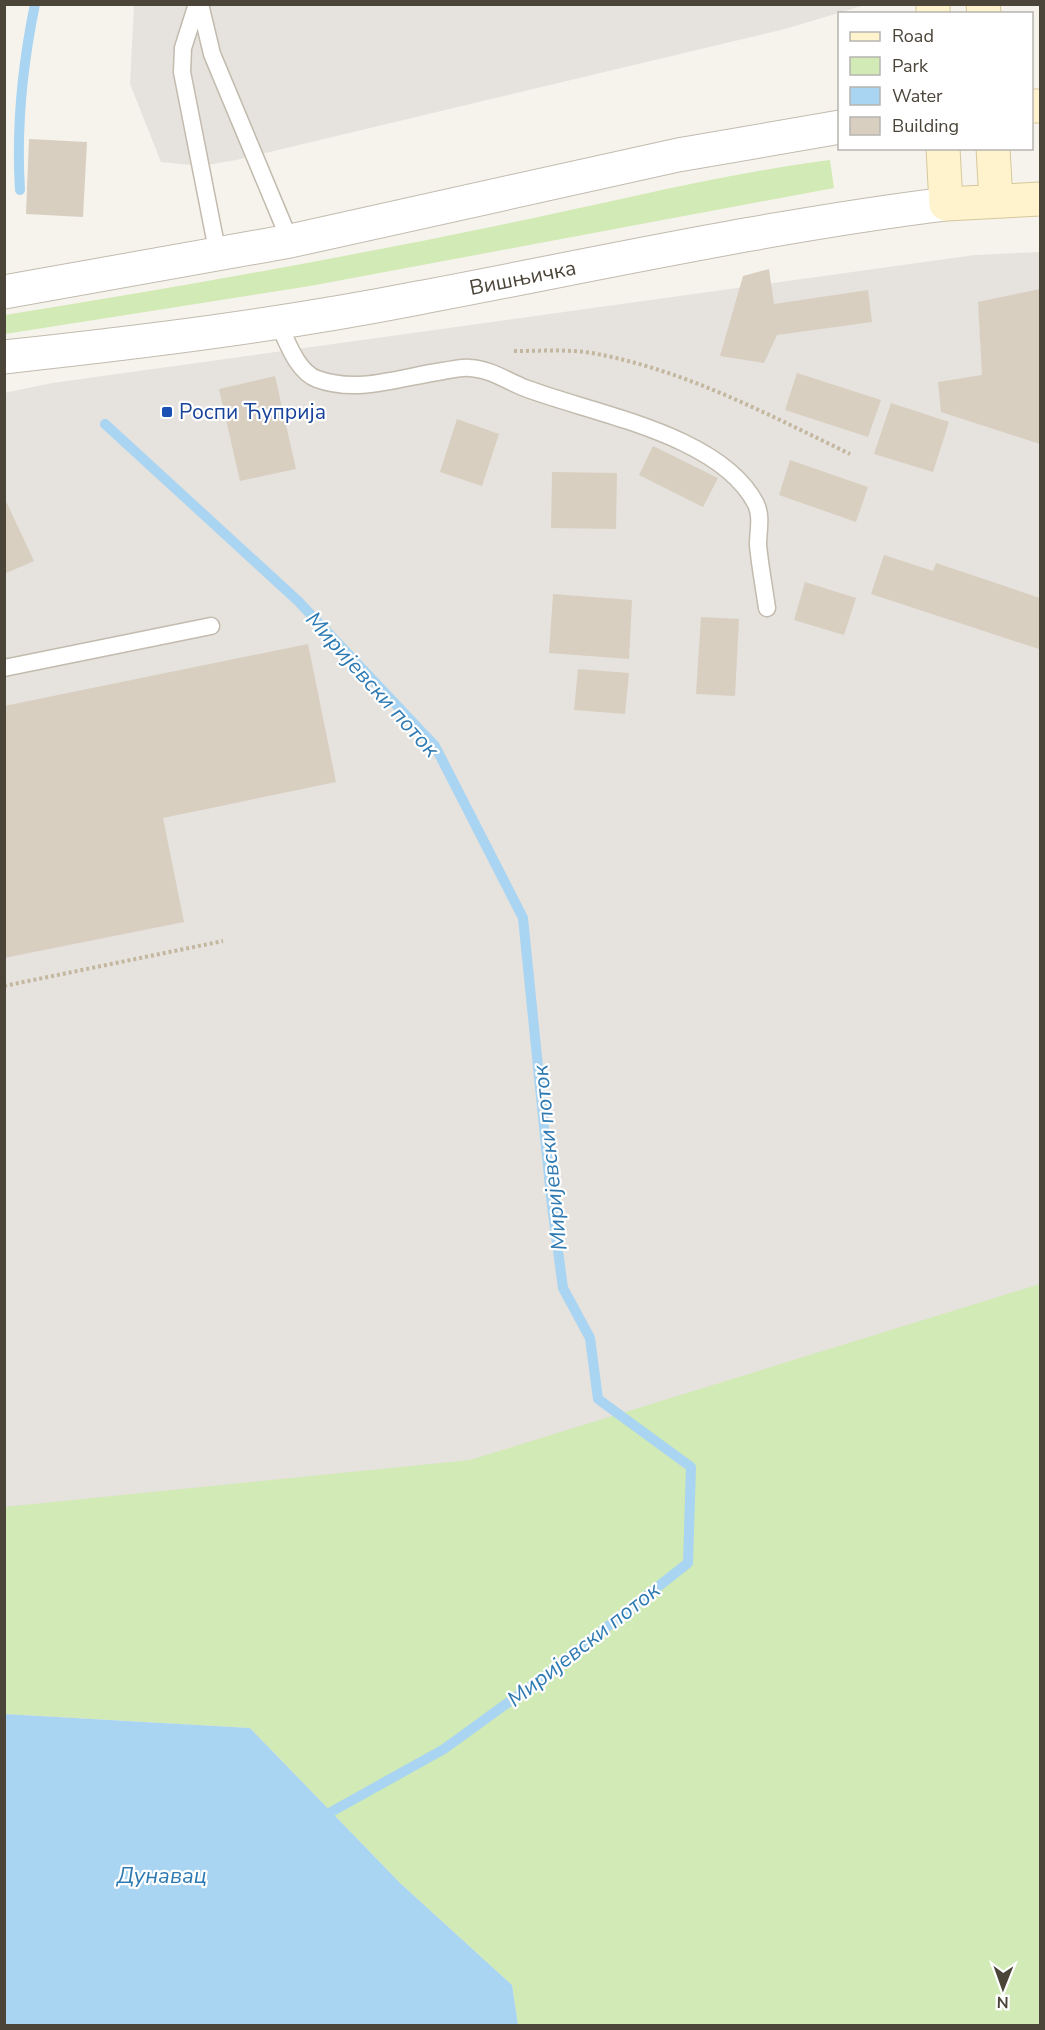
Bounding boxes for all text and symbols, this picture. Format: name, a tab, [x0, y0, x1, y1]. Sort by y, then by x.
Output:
legend	[838, 12, 1033, 150]
text: Road	[892, 24, 934, 48]
text: Park	[892, 54, 929, 78]
text: Water	[892, 84, 943, 108]
text: Building	[892, 114, 959, 138]
street label: Вишњичка	[467, 254, 578, 302]
place label: Роспи Ћуприја	[179, 398, 326, 426]
marker: Роспи Ћуприја	[160, 405, 174, 419]
water label: Миријевски поток	[299, 605, 446, 764]
water label: Миријевски поток	[525, 1063, 575, 1252]
water label: Миријевски поток	[501, 1575, 667, 1714]
water label: Дунавац	[115, 1861, 207, 1891]
north arrow	[973, 1958, 1033, 2018]
text: N	[997, 1991, 1009, 2013]

